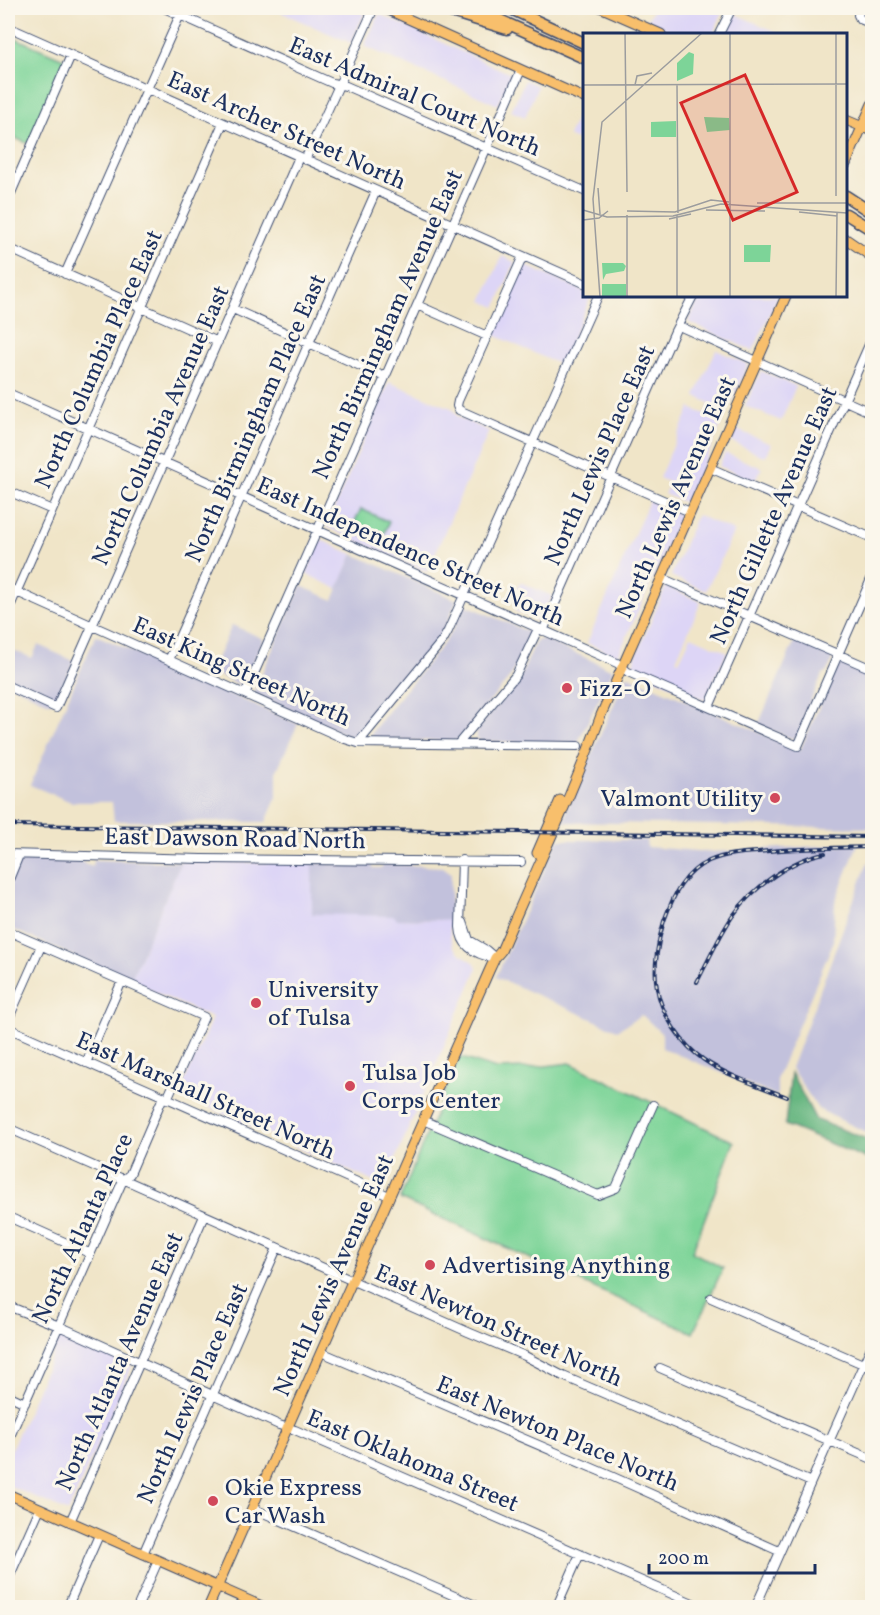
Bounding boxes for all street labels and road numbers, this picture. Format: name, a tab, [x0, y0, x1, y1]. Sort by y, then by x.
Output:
street label: East Admiral Court North	[283, 29, 546, 166]
street label: East Archer Street North	[161, 64, 411, 200]
street label: North Birmingham Avenue East	[305, 164, 473, 485]
street label: North Columbia Place East	[27, 225, 172, 495]
street label: North Birmingham Place East	[178, 269, 336, 569]
street label: North Columbia Avenue East	[85, 280, 239, 571]
street label: North Lewis Place East	[537, 340, 665, 572]
street label: North Lewis Avenue East	[608, 371, 746, 624]
street label: North Gillette Avenue East	[702, 381, 847, 650]
street label: East Independence Street North	[251, 469, 570, 636]
street label: East King Street North	[127, 609, 356, 736]
street label: East Dawson Road North	[104, 821, 366, 859]
street label: East Marshall Street North	[70, 1024, 340, 1169]
street label: North Atlanta Place	[25, 1128, 143, 1330]
street label: North Lewis Avenue East	[266, 1149, 404, 1402]
street label: North Atlanta Avenue East	[48, 1227, 193, 1497]
street label: East Newton Street North	[369, 1257, 628, 1397]
street label: North Lewis Place East	[130, 1278, 258, 1510]
street label: East Newton Place North	[431, 1368, 684, 1501]
street label: East Oklahoma Street	[301, 1402, 524, 1522]

